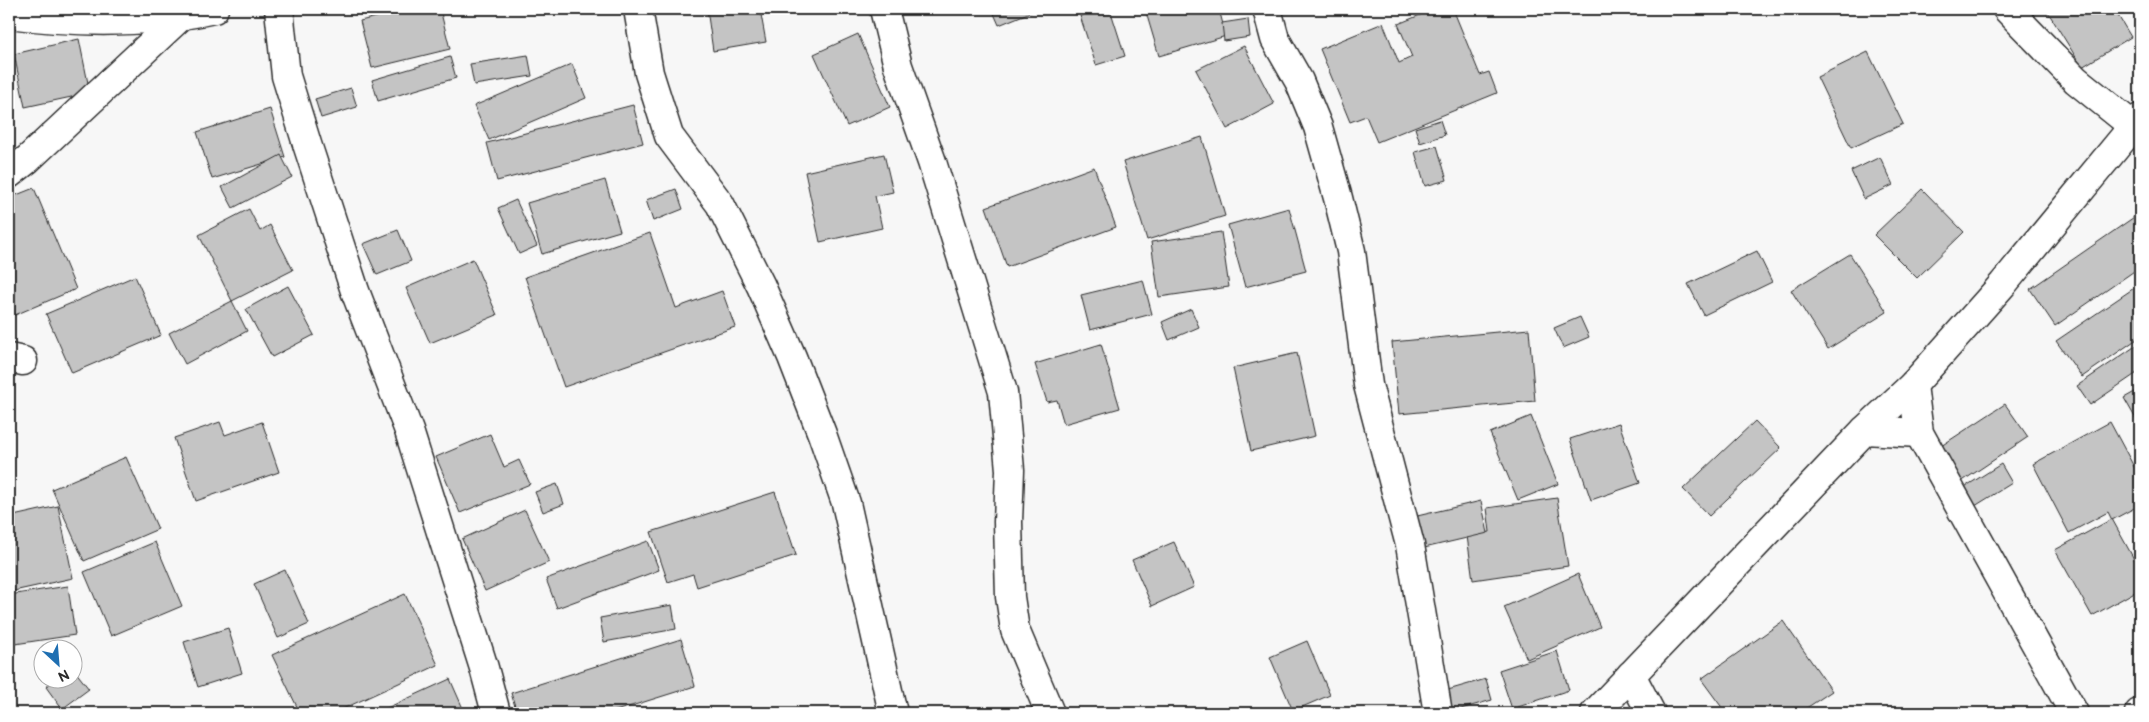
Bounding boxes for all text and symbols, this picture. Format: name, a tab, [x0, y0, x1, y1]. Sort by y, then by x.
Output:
north arrow	[32, 640, 82, 690]
text: N	[55, 665, 72, 685]

